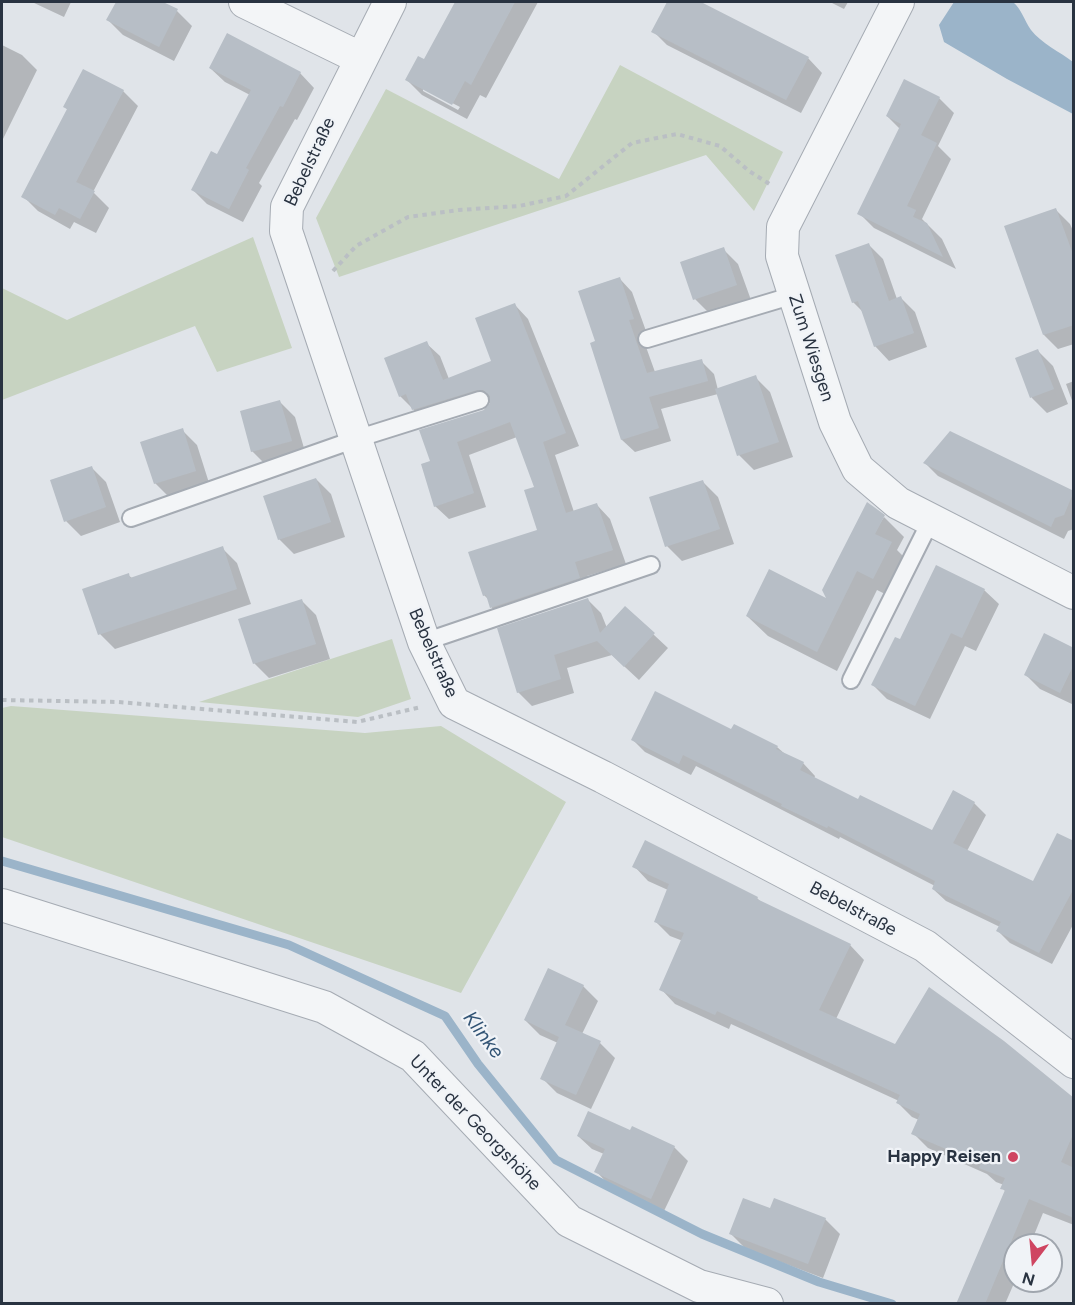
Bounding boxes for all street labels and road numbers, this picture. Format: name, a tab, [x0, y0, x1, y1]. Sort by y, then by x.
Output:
street label: Bebelstraße	[280, 114, 340, 210]
street label: Zum Wiesgen	[784, 292, 838, 404]
street label: Bebelstraße	[404, 605, 462, 701]
street label: Bebelstraße	[806, 877, 900, 941]
street label: Unter der Georgshöhe	[405, 1051, 545, 1195]

